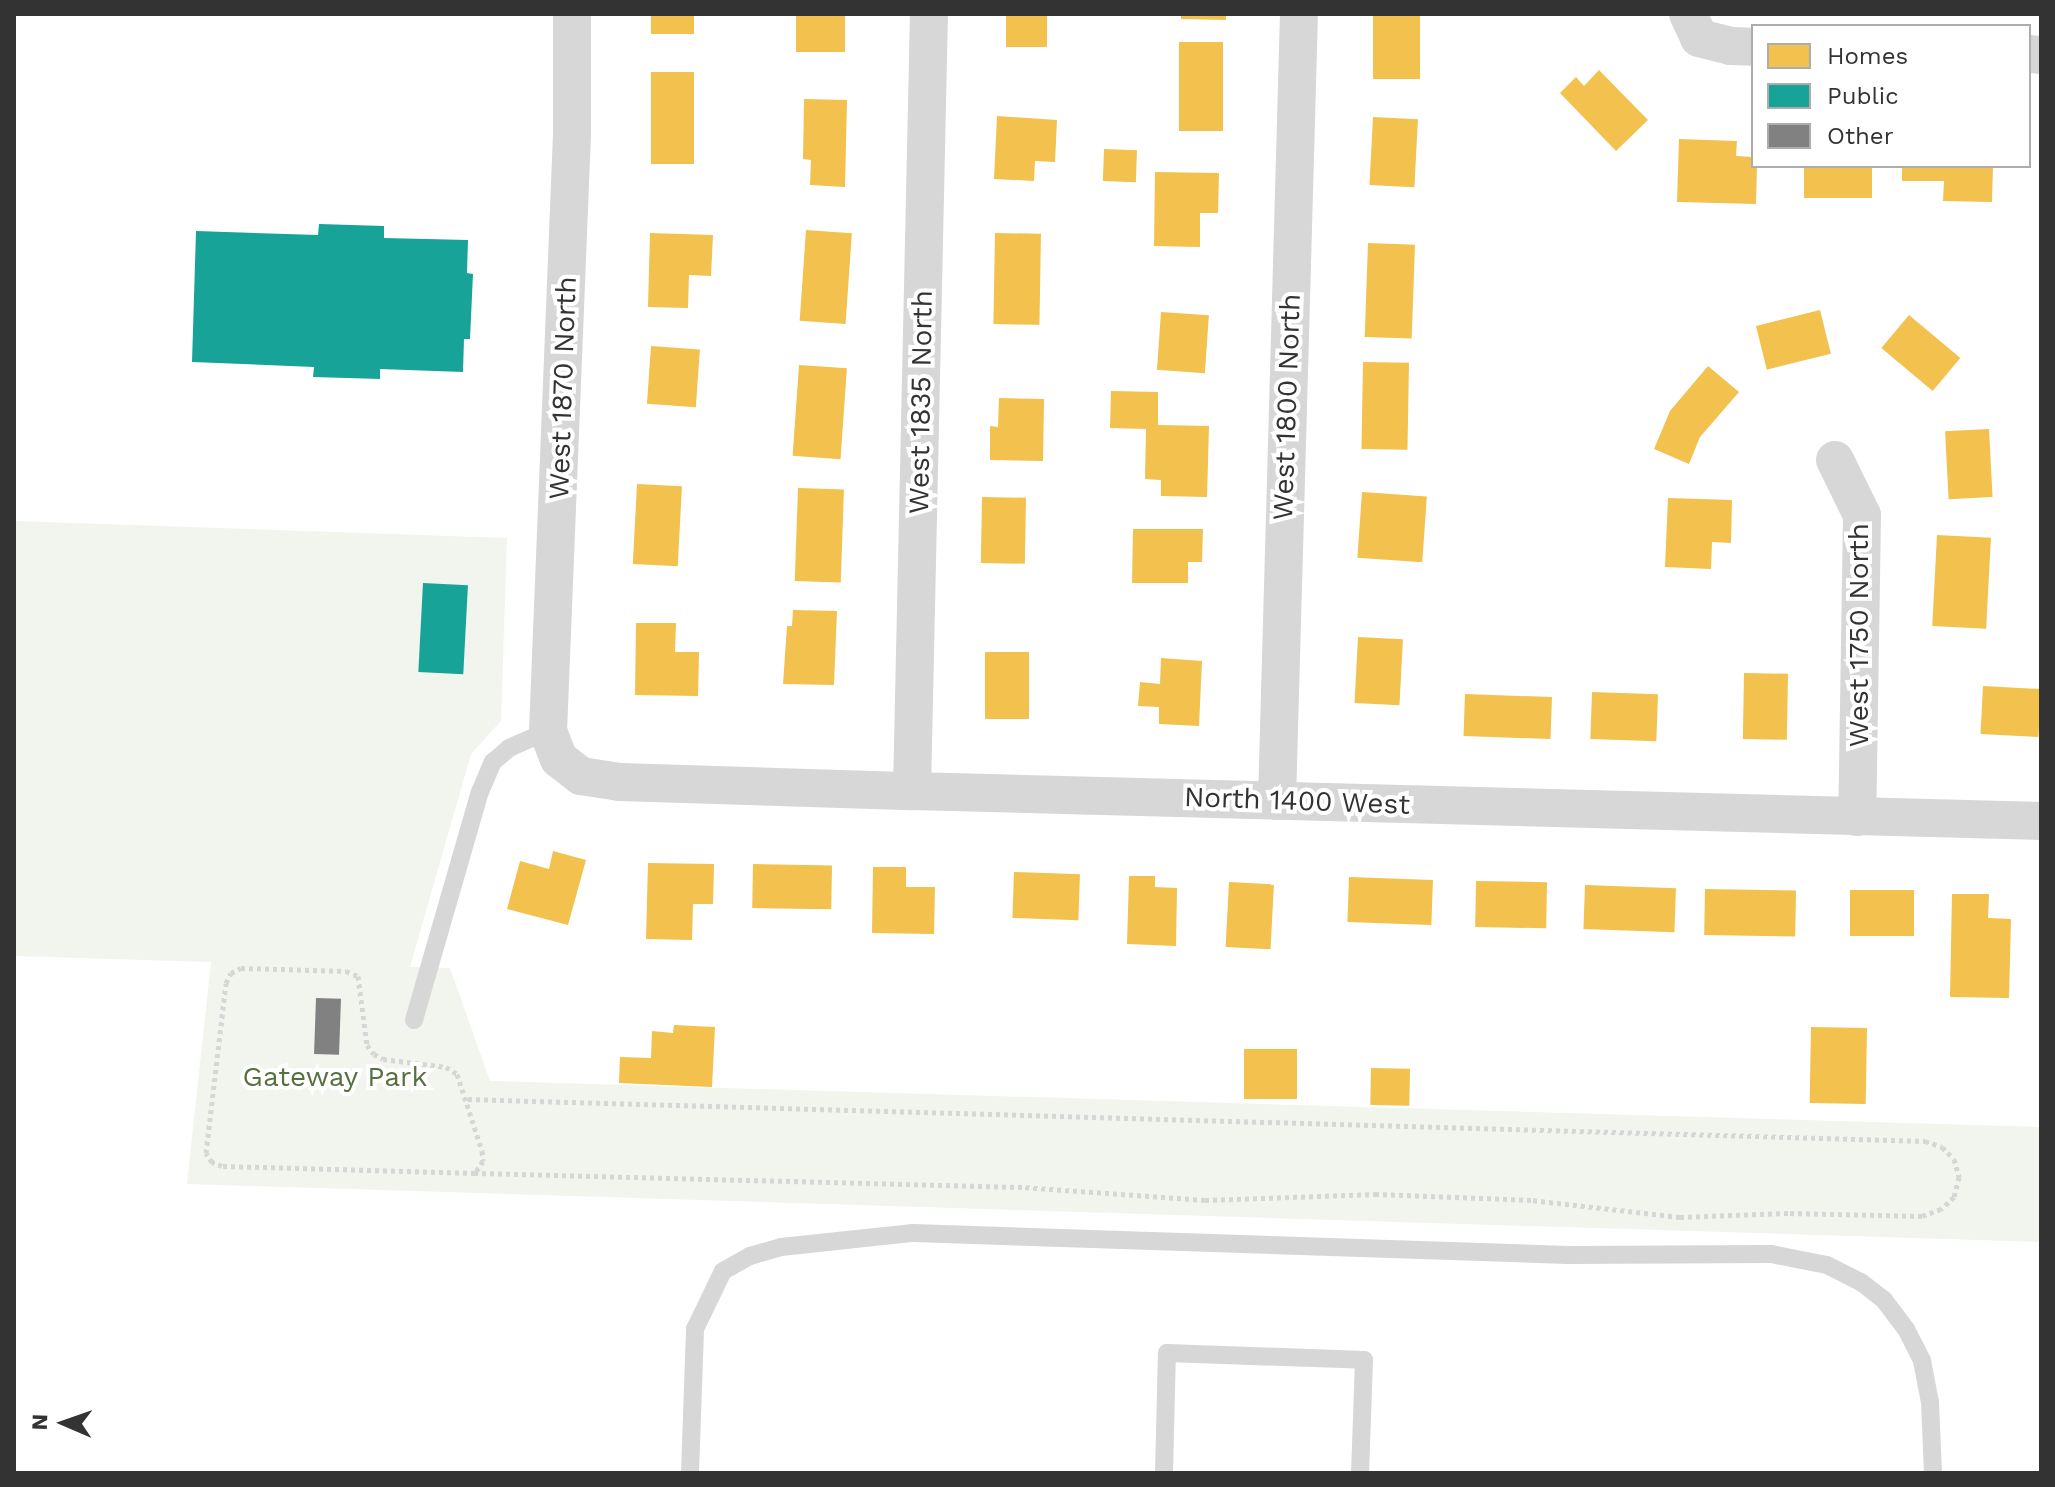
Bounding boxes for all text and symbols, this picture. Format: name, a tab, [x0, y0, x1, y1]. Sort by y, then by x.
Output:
legend	[1751, 24, 2031, 168]
text: Homes	[1827, 42, 1908, 70]
text: Public	[1827, 82, 1899, 110]
text: Other	[1827, 122, 1894, 150]
street label: West 1870 North	[542, 275, 584, 501]
street label: West 1835 North	[902, 289, 940, 515]
street label: West 1800 North	[1266, 293, 1308, 521]
street label: West 1750 North	[1842, 523, 1876, 747]
street label: North 1400 West	[1183, 780, 1411, 822]
park label: Gateway Park	[242, 1060, 428, 1094]
north arrow	[24, 1383, 104, 1463]
text: N	[27, 1414, 52, 1431]

